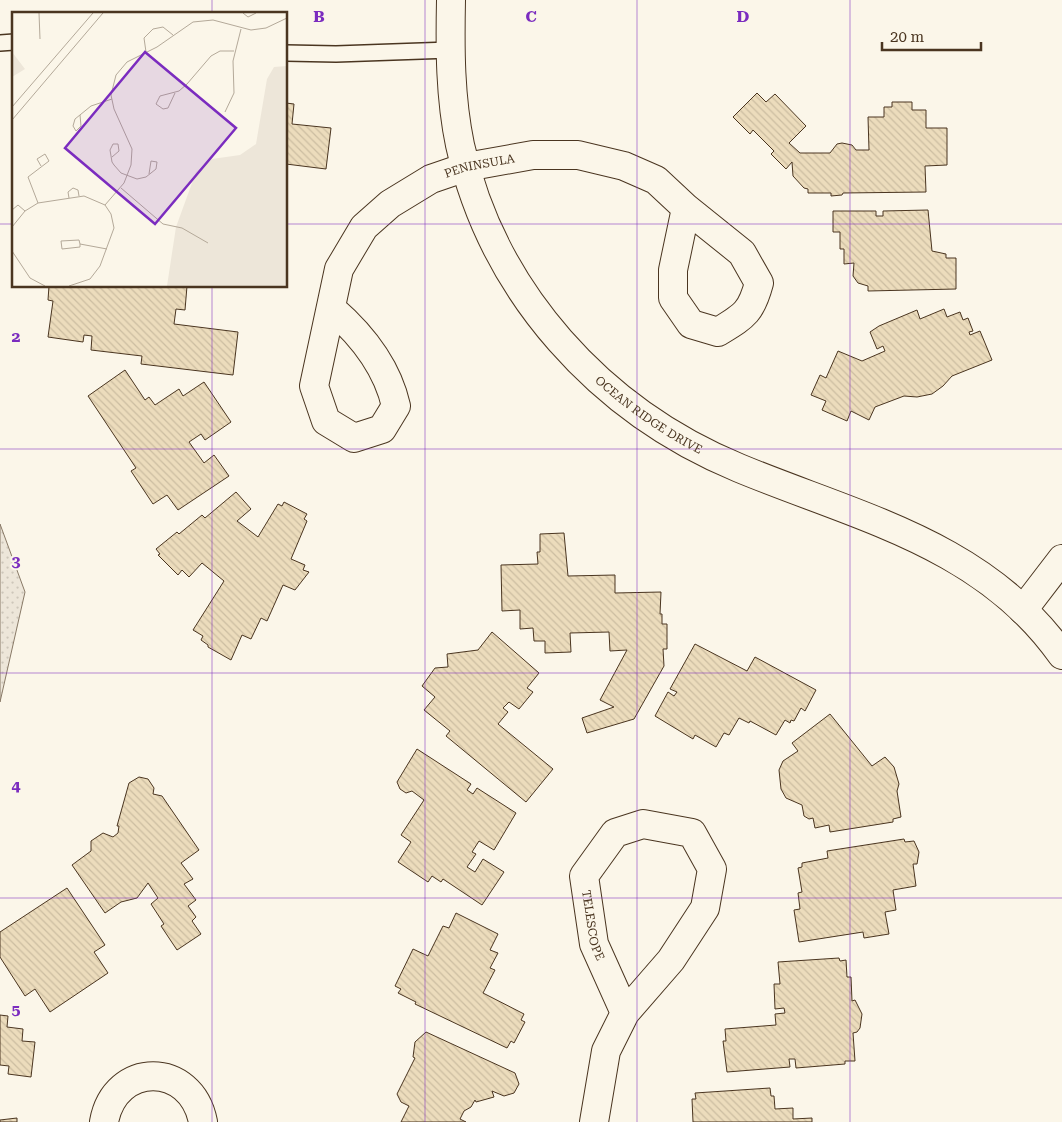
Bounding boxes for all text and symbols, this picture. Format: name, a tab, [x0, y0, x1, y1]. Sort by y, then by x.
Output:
text: B	[313, 7, 325, 26]
text: C	[525, 7, 537, 26]
text: D	[737, 7, 750, 26]
inset map	[12, 12, 288, 288]
scale bar	[882, 20, 981, 52]
text: 20 m	[890, 28, 925, 46]
street label: PENINSULA	[442, 151, 516, 181]
text: 2	[12, 327, 21, 346]
street label: OCEAN RIDGE DRIVE	[592, 373, 705, 457]
text: 3	[12, 552, 21, 571]
text: 4	[12, 776, 21, 795]
street label: TELESCOPE	[579, 889, 607, 963]
text: 5	[12, 1000, 21, 1019]

